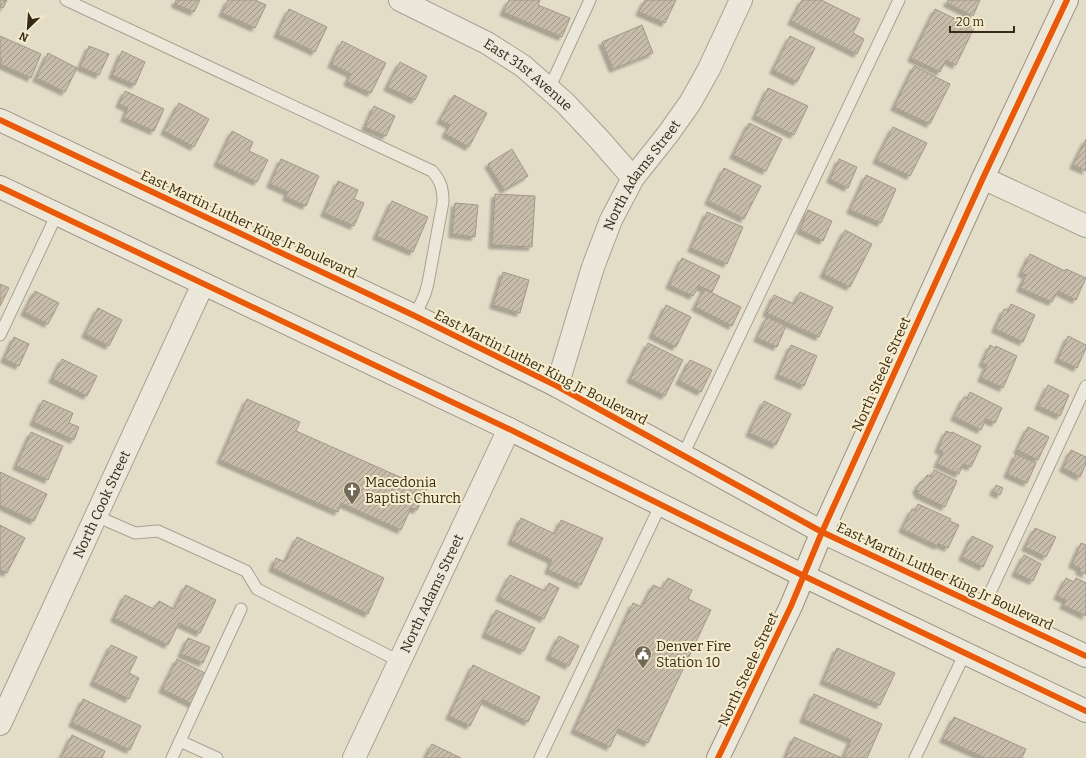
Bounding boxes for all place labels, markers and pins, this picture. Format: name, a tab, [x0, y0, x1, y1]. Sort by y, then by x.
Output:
place label: Macedonia Baptist Church	[365, 474, 461, 507]
church icon: Macedonia Baptist Church	[342, 480, 362, 505]
place label: Denver Fire Station 10	[656, 638, 731, 671]
public building icon: Denver Fire Station 10	[633, 644, 653, 669]

